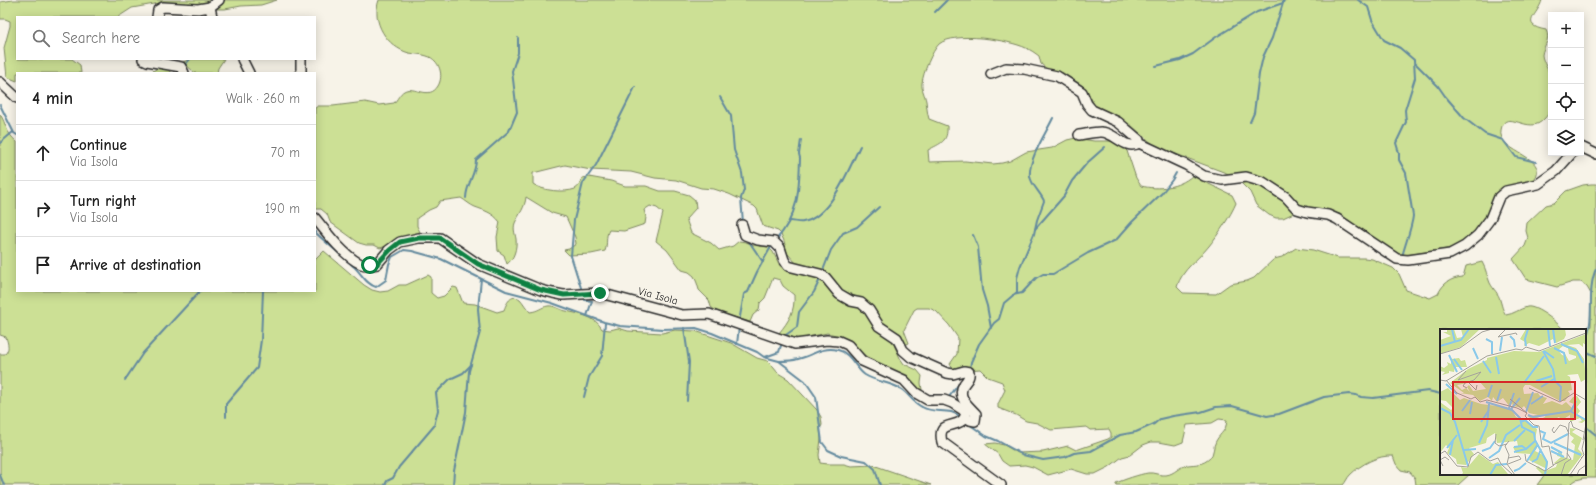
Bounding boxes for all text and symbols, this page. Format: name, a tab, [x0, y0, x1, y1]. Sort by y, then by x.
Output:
map controls	[1548, 12, 1584, 156]
button: +	[1548, 12, 1584, 48]
search box	[16, 16, 316, 60]
icon: search	[30, 27, 52, 49]
text: Search here	[62, 29, 140, 47]
button: −	[1548, 48, 1584, 84]
button: locate	[1548, 84, 1584, 120]
text: 4 min	[32, 89, 73, 108]
text: Walk · 260 m	[226, 91, 300, 106]
button: layers	[1548, 120, 1584, 156]
text: Continue	[70, 136, 127, 154]
icon: ahead	[32, 142, 54, 164]
text: 70 m	[271, 145, 300, 160]
text: Via Isola	[70, 154, 118, 169]
text: Turn right	[70, 192, 136, 210]
icon: right	[32, 198, 54, 220]
text: 190 m	[265, 201, 300, 216]
text: Via Isola	[70, 210, 118, 225]
icon: arrive	[32, 254, 54, 276]
text: Arrive at destination	[70, 256, 201, 274]
route start	[361, 256, 379, 274]
route end	[591, 284, 609, 302]
street label: Via Isola	[637, 284, 679, 308]
inset map	[1440, 329, 1586, 475]

